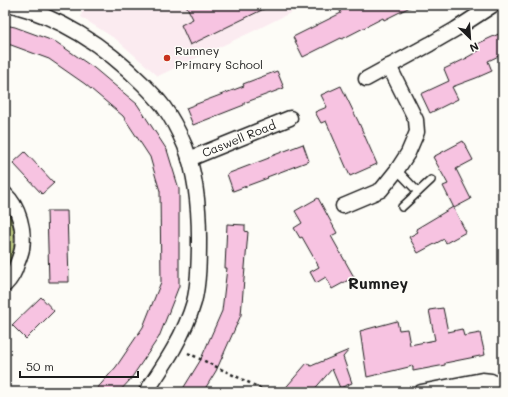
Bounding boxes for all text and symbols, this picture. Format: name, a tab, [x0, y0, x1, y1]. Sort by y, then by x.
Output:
north arrow	[450, 18, 490, 58]
text: N	[467, 39, 481, 56]
place label: Rumney Primary School	[175, 42, 263, 72]
marker: Rumney Primary School	[162, 53, 172, 63]
street label: Caswell Road	[199, 116, 278, 160]
district label: Rumney	[348, 272, 408, 293]
scale bar	[20, 353, 138, 379]
text: 50 m	[26, 358, 54, 374]

